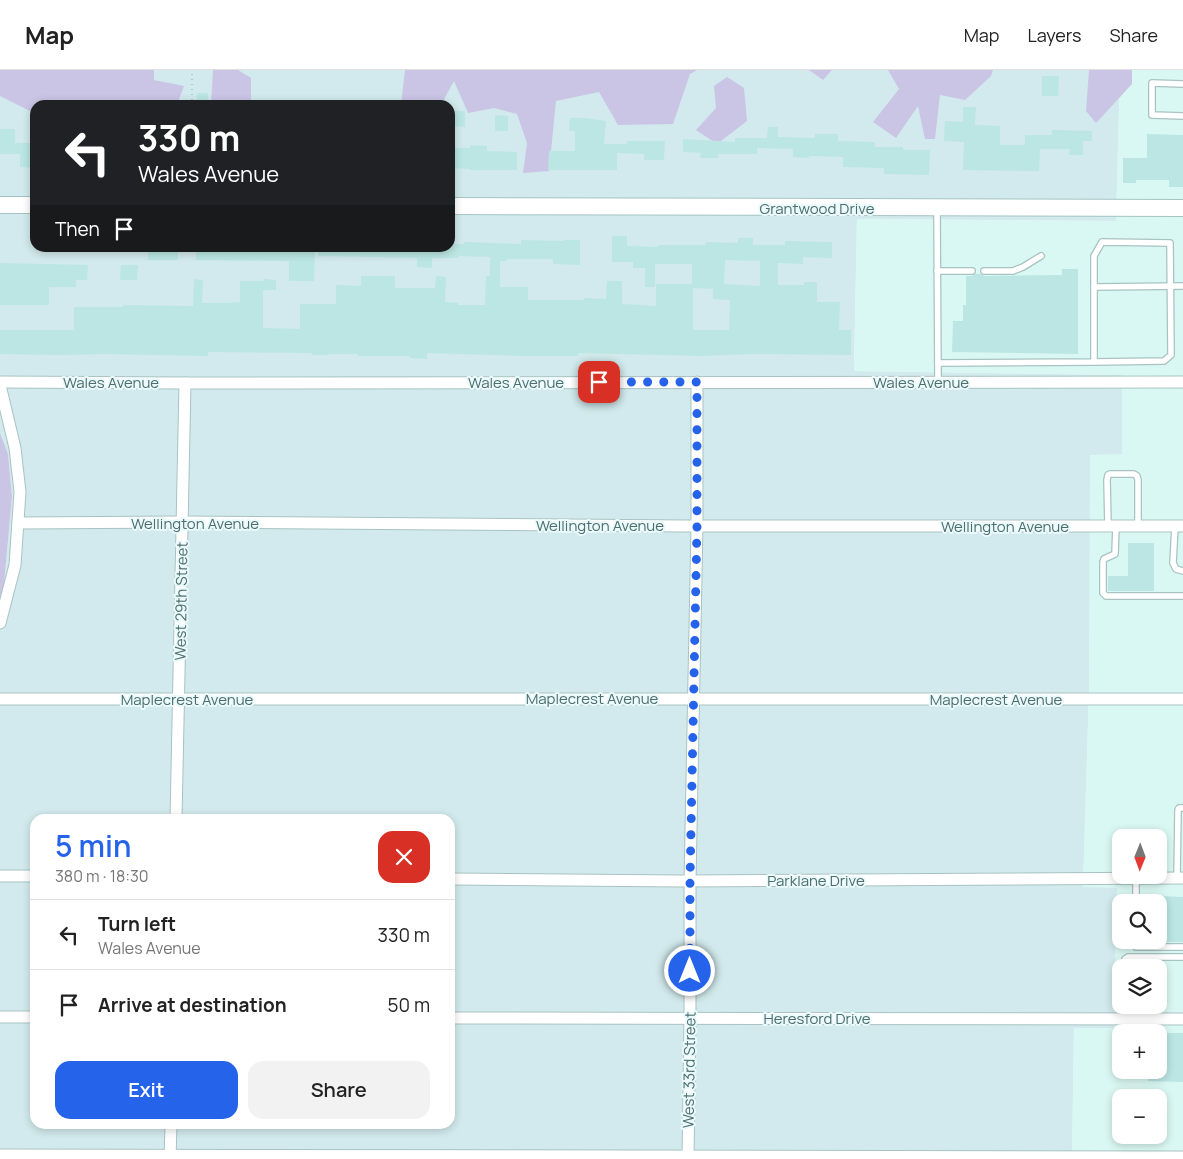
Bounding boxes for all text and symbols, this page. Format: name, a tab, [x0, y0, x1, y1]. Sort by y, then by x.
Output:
text: Map	[25, 18, 74, 51]
text: Map	[964, 23, 999, 47]
text: Layers	[1027, 23, 1081, 47]
text: Share	[1109, 23, 1158, 47]
text: 330 m	[138, 114, 240, 162]
icon: left	[55, 120, 120, 185]
text: Wales Avenue	[138, 159, 279, 189]
street label: Grantwood Drive	[760, 198, 875, 219]
icon: arrive	[110, 215, 138, 243]
text: Then	[55, 216, 100, 242]
pin	[578, 361, 620, 403]
icon: arrive	[585, 368, 613, 396]
street label: Wales Avenue	[63, 372, 159, 393]
street label: Wales Avenue	[468, 372, 564, 393]
street label: Wales Avenue	[873, 372, 969, 393]
street label: Wellington Avenue	[131, 513, 259, 534]
street label: Wellington Avenue	[536, 515, 664, 536]
street label: Wellington Avenue	[941, 516, 1069, 537]
street label: West 29th Street	[169, 542, 193, 660]
street label: Maplecrest Avenue	[526, 688, 659, 709]
street label: Maplecrest Avenue	[121, 689, 254, 710]
street label: Maplecrest Avenue	[930, 689, 1063, 710]
text: 5 min	[55, 825, 131, 866]
north arrow	[1112, 829, 1168, 884]
map controls	[1112, 829, 1167, 1144]
button: close	[378, 831, 430, 883]
text: 380 m · 18:30	[55, 865, 149, 887]
street label: Parklane Drive	[767, 870, 865, 891]
button: search	[1112, 894, 1167, 949]
text: Turn left	[98, 911, 176, 937]
icon: left	[55, 921, 83, 949]
text: 330 m	[377, 922, 430, 948]
text: Wales Avenue	[98, 937, 201, 959]
position arrow	[663, 944, 715, 996]
button: layers	[1112, 959, 1167, 1014]
icon: arrive	[55, 991, 83, 1019]
text: Arrive at destination	[98, 992, 287, 1018]
text: 50 m	[388, 992, 430, 1018]
street label: Heresford Drive	[763, 1008, 871, 1029]
street label: West 33rd Street	[677, 1012, 701, 1128]
button: +	[1112, 1024, 1167, 1079]
button: Exit	[55, 1061, 238, 1119]
button: Share	[248, 1061, 430, 1119]
button: −	[1112, 1089, 1167, 1144]

